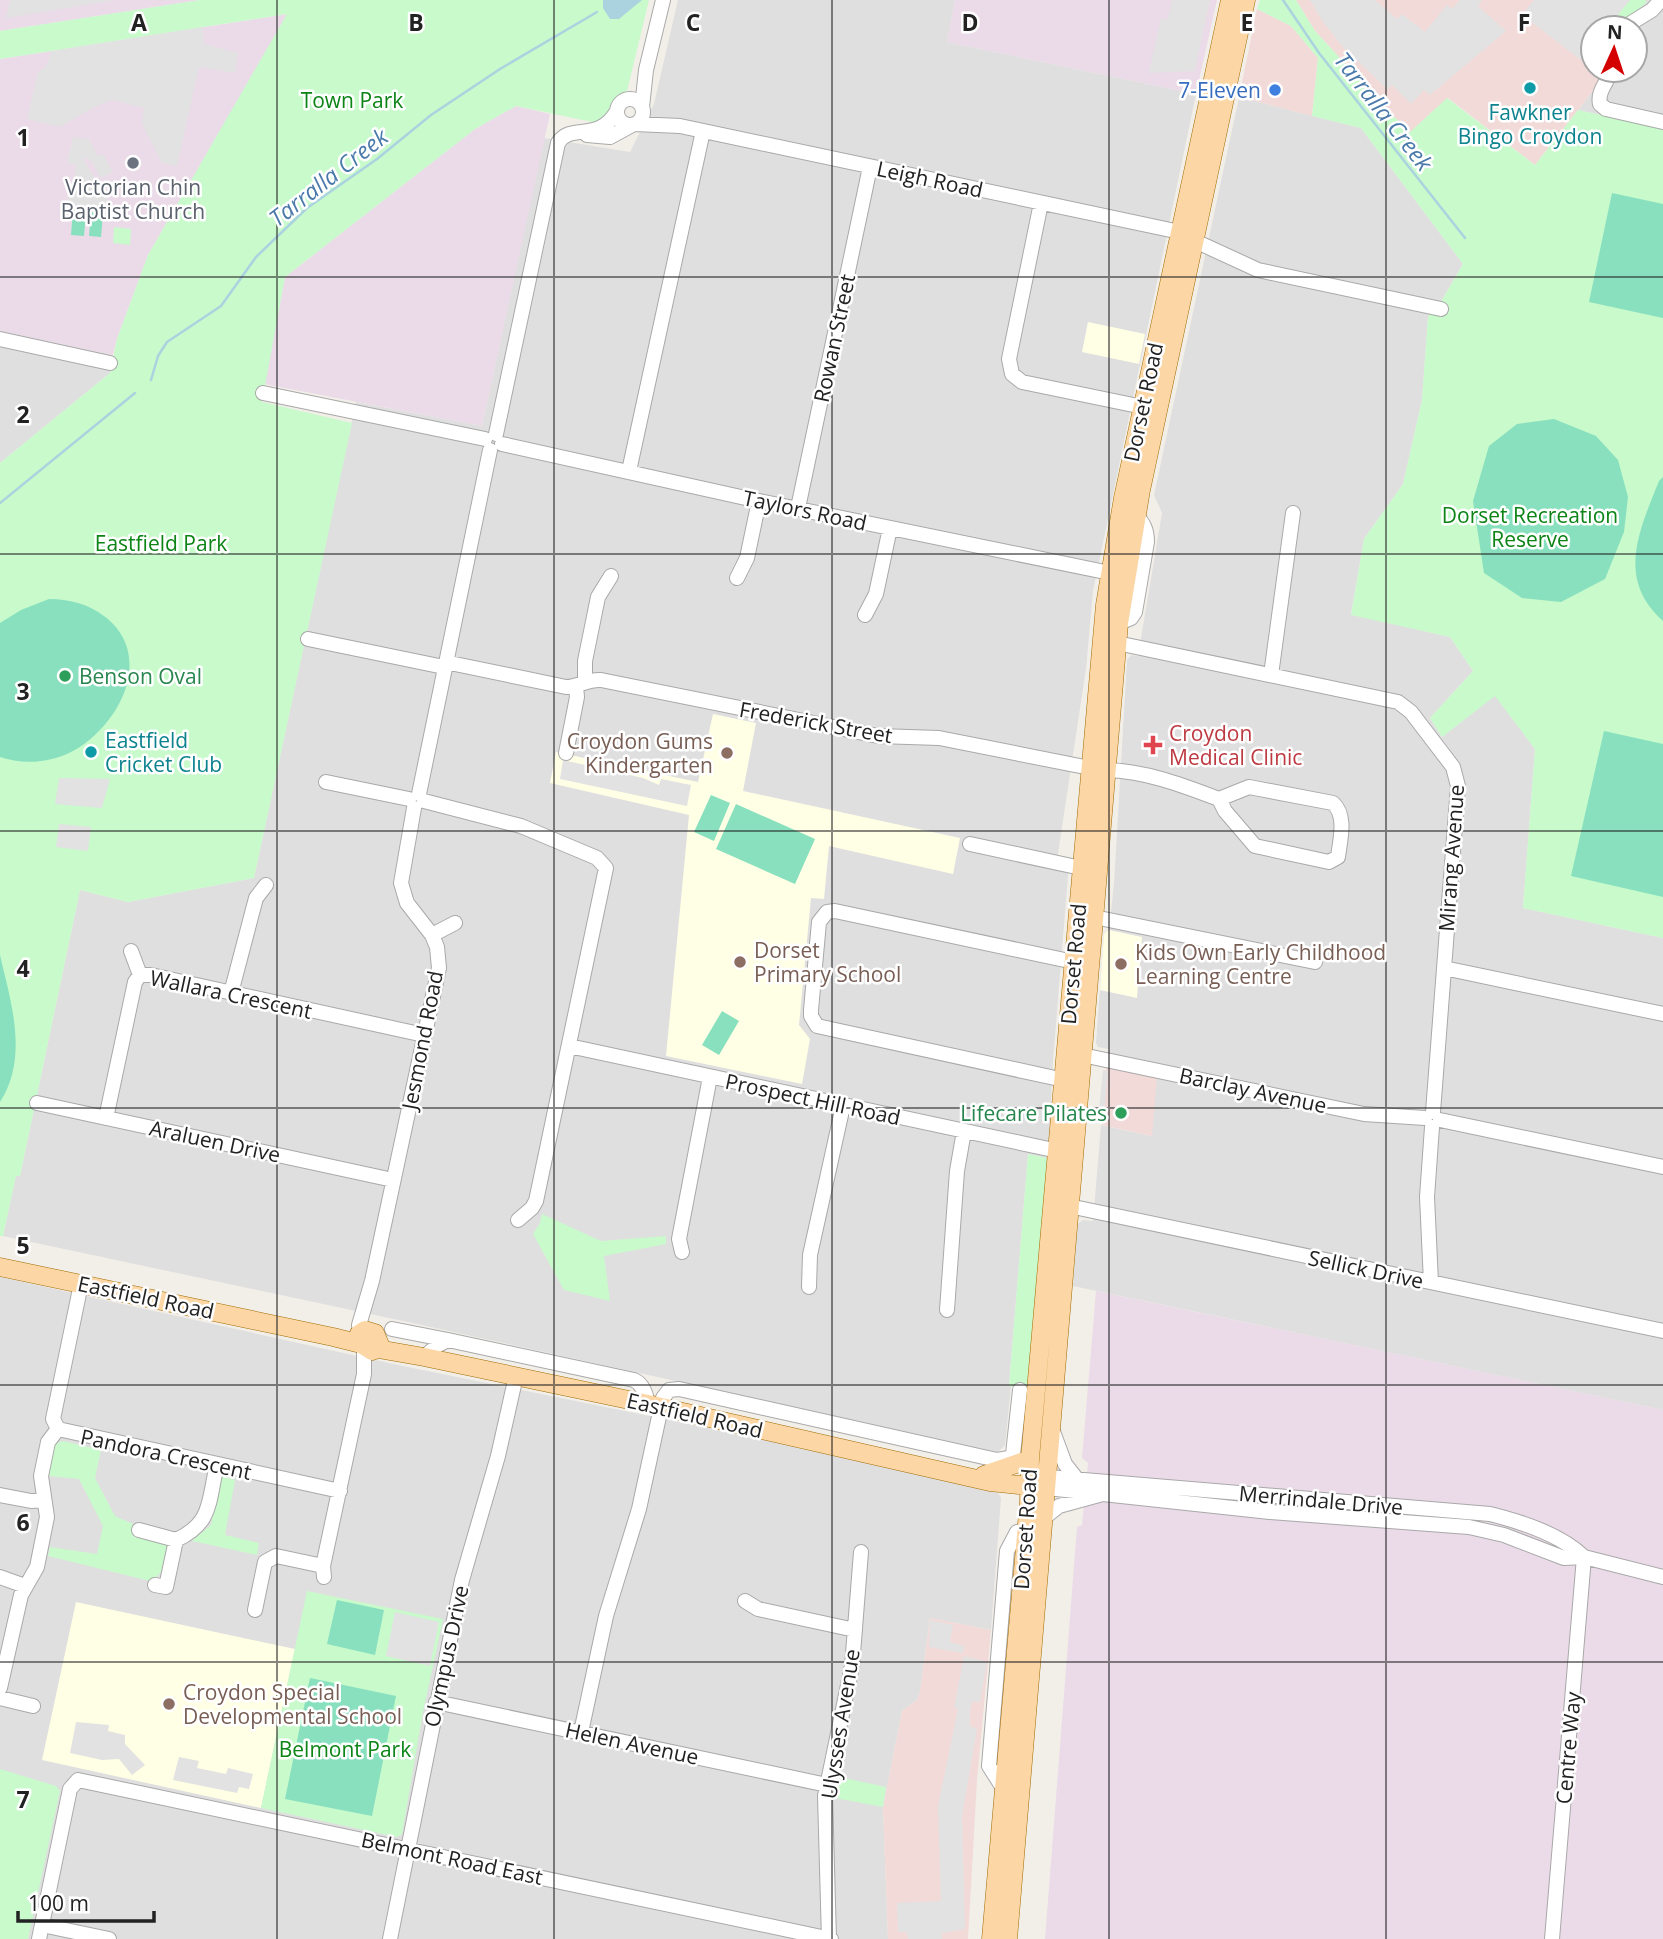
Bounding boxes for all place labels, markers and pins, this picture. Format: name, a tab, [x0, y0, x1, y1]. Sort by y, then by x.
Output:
place label: 7-Eleven	[1178, 76, 1261, 104]
marker: Fawkner Bingo Croydon	[1522, 80, 1538, 96]
marker: 7-Eleven	[1267, 82, 1283, 98]
place label: Fawkner Bingo Croydon	[1458, 98, 1602, 150]
marker: Victorian Chin Baptist Church	[125, 155, 141, 171]
place label: Victorian Chin Baptist Church	[61, 173, 205, 225]
place label: Benson Oval	[79, 662, 202, 690]
marker: Benson Oval	[57, 668, 73, 684]
place label: Croydon Medical Clinic	[1169, 719, 1302, 771]
place label: Eastfield Cricket Club	[105, 726, 222, 778]
place label: Croydon Gums Kindergarten	[567, 727, 713, 779]
marker: Croydon Medical Clinic	[1143, 735, 1163, 755]
marker: Eastfield Cricket Club	[83, 744, 99, 760]
marker: Croydon Gums Kindergarten	[719, 745, 735, 761]
place label: Dorset Primary School	[754, 936, 901, 988]
place label: Kids Own Early Childhood Learning Centre	[1135, 938, 1386, 990]
marker: Dorset Primary School	[732, 954, 748, 970]
marker: Kids Own Early Childhood Learning Centre	[1113, 956, 1129, 972]
place label: Lifecare Pilates	[960, 1099, 1107, 1127]
marker: Lifecare Pilates	[1113, 1105, 1129, 1121]
place label: Croydon Special Developmental School	[183, 1678, 402, 1730]
marker: Croydon Special Developmental School	[161, 1696, 177, 1712]

